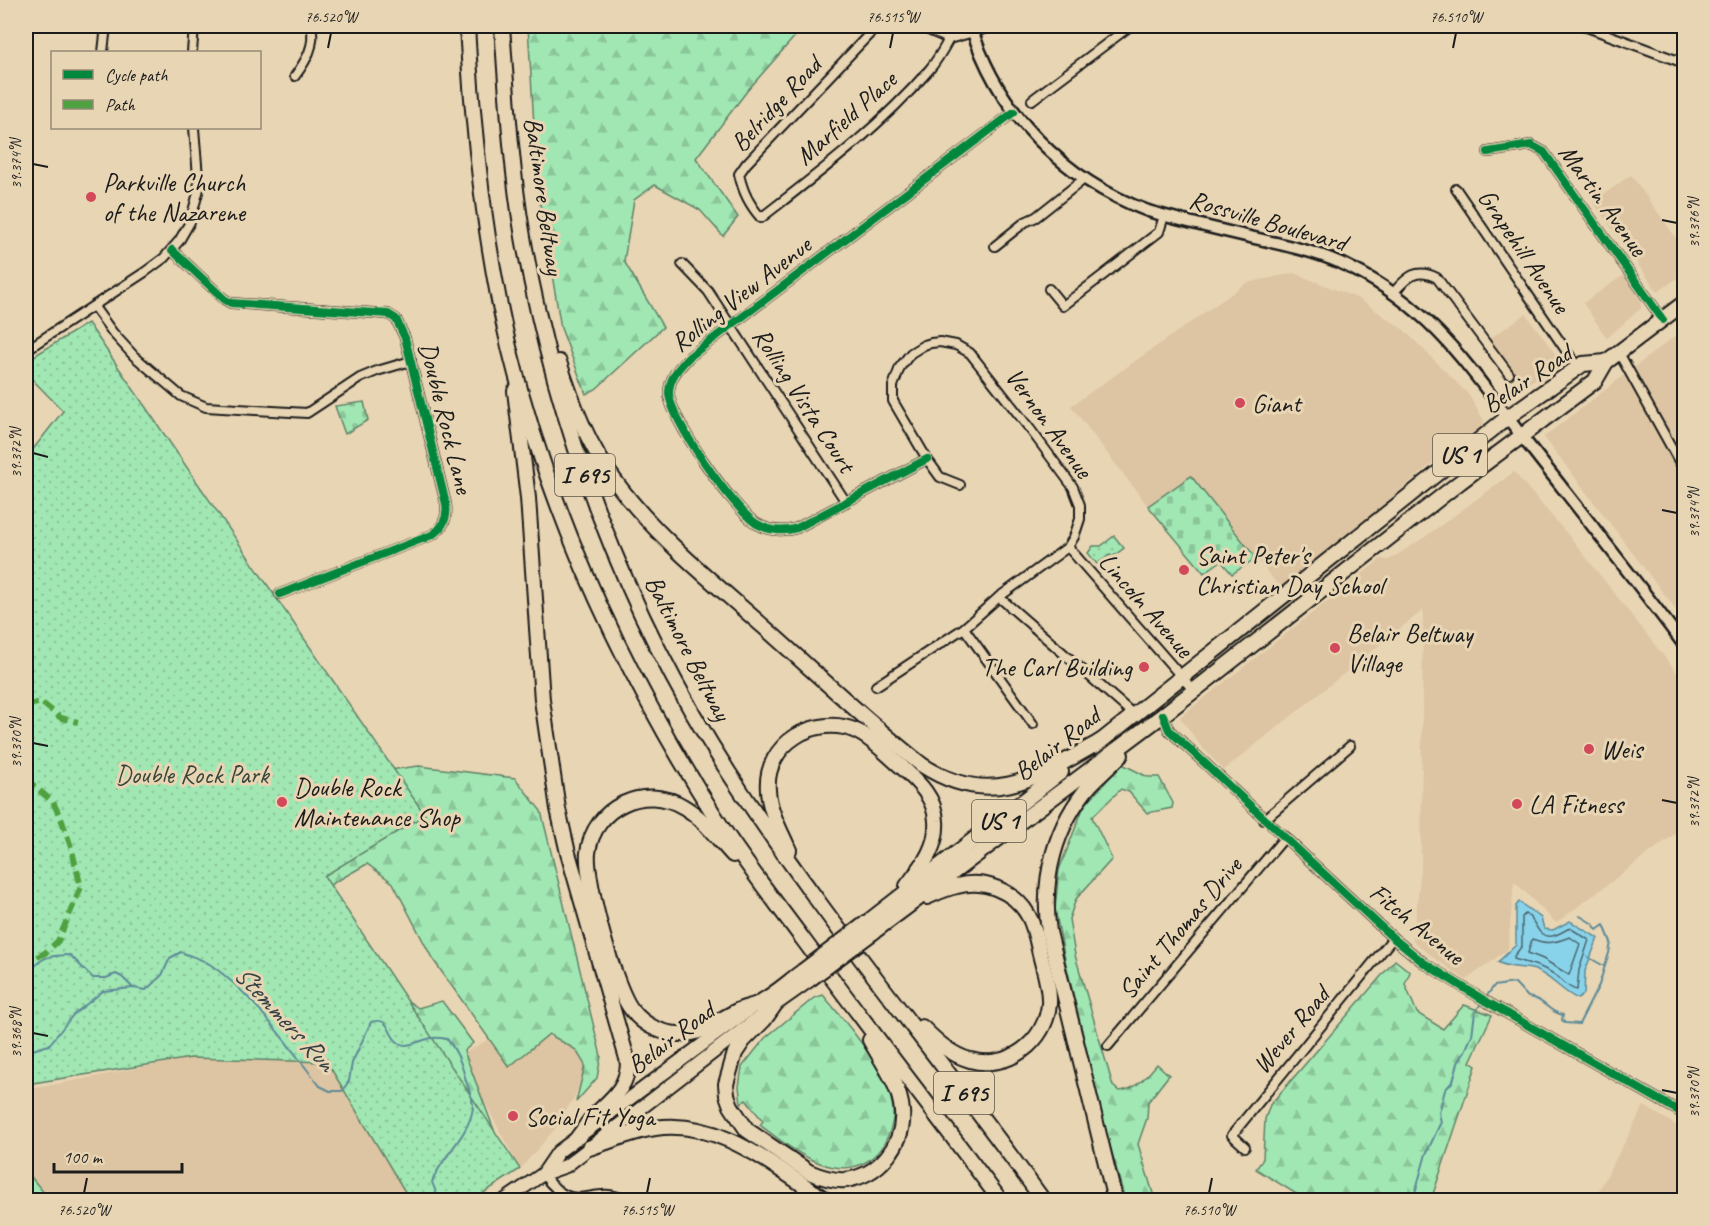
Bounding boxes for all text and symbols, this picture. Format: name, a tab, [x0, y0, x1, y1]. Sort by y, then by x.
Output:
text: 76.520°W	[305, 8, 360, 27]
text: 76.515°W	[867, 8, 922, 27]
text: 76.510°W	[1430, 8, 1485, 27]
street label: Belridge Road	[724, 47, 831, 159]
legend	[51, 51, 261, 129]
street label: Marfield Place	[788, 62, 906, 172]
text: Cycle path	[105, 64, 168, 86]
text: Path	[105, 94, 135, 116]
street label: Baltimore Beltway	[517, 115, 572, 279]
text: 39.374°N	[7, 136, 26, 189]
street label: Martin Avenue	[1551, 137, 1656, 264]
place label: Parkville Church of the Nazarene	[103, 166, 246, 229]
street label: Grapehill Avenue	[1470, 182, 1579, 321]
street label: Rossville Boulevard	[1186, 183, 1354, 260]
marker: Parkville Church of the Nazarene	[84, 190, 98, 204]
text: 39.376°N	[1685, 195, 1704, 248]
street label: Rolling View Avenue	[664, 227, 820, 359]
street label: Rolling Vista Court	[745, 321, 864, 481]
street label: Belair Road	[1476, 335, 1581, 421]
street label: Double Rock Lane	[411, 339, 481, 498]
street label: Vernon Avenue	[998, 361, 1101, 486]
place label: Giant	[1252, 387, 1303, 420]
marker: Giant	[1233, 396, 1247, 410]
text: 39.372°N	[7, 425, 26, 478]
road number: US 1	[1433, 434, 1487, 476]
road number: I 695	[555, 454, 615, 496]
text: 39.374°N	[1685, 485, 1704, 538]
place label: Saint Peter's Christian Day School	[1196, 539, 1388, 602]
street label: Lincoln Avenue	[1091, 546, 1202, 665]
marker: Saint Peter's Christian Day School	[1177, 563, 1191, 577]
street label: Baltimore Beltway	[637, 570, 740, 728]
place label: Belair Beltway Village	[1347, 617, 1474, 680]
marker: Belair Beltway Village	[1328, 641, 1342, 655]
place label: The Carl Building	[982, 651, 1134, 684]
marker: The Carl Building	[1137, 660, 1151, 674]
street label: Belair Road	[1007, 698, 1110, 788]
text: 39.370°N	[7, 715, 26, 768]
place label: Weis	[1601, 733, 1644, 766]
marker: Weis	[1582, 742, 1596, 756]
park label: Double Rock Park	[116, 758, 271, 791]
place label: Double Rock Maintenance Shop	[294, 771, 461, 834]
text: 39.372°N	[1685, 775, 1704, 828]
place label: LA Fitness	[1529, 788, 1625, 821]
marker: Double Rock Maintenance Shop	[275, 795, 289, 809]
marker: LA Fitness	[1510, 797, 1524, 811]
road number: US 1	[972, 800, 1026, 842]
street label: Saint Thomas Drive	[1111, 849, 1250, 1006]
street label: Fitch Avenue	[1363, 876, 1472, 973]
water label: Stemmers Run	[227, 958, 345, 1080]
street label: Wever Road	[1245, 977, 1339, 1080]
street label: Belair Road	[621, 992, 724, 1082]
text: 39.368°N	[7, 1005, 26, 1058]
text: 39.370°N	[1685, 1065, 1704, 1118]
road number: I 695	[934, 1072, 994, 1114]
place label: Social Fit Yoga	[525, 1100, 657, 1133]
marker: Social Fit Yoga	[506, 1109, 520, 1123]
scale bar	[54, 1136, 182, 1174]
text: 100 m	[63, 1146, 104, 1168]
text: 76.520°W	[58, 1201, 113, 1220]
text: 76.515°W	[621, 1201, 676, 1220]
text: 76.510°W	[1183, 1201, 1238, 1220]

